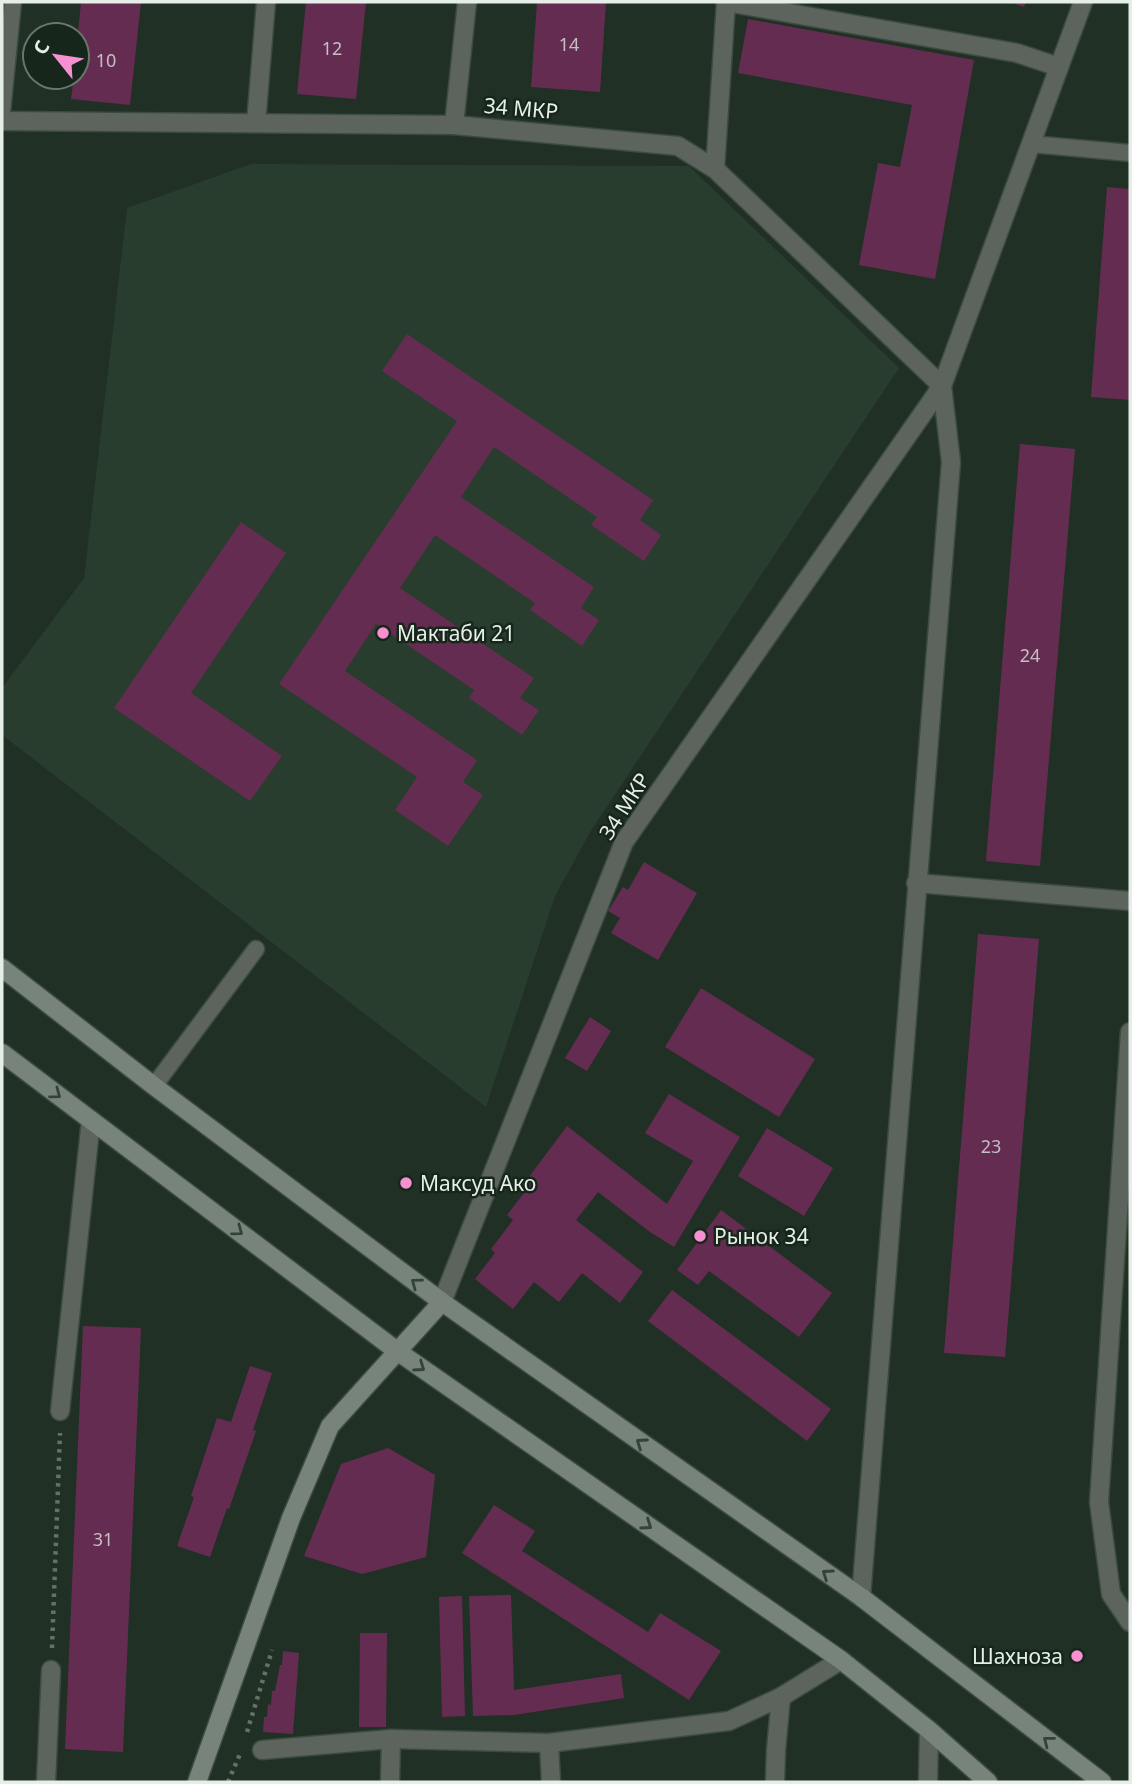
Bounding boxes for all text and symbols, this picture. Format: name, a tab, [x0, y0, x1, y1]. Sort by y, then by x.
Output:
north arrow	[21, 21, 91, 91]
house number: 14	[559, 32, 579, 56]
text: С	[27, 36, 56, 59]
house number: 12	[322, 36, 342, 60]
house number: 10	[96, 48, 116, 72]
street label: 34 МКР	[483, 91, 559, 125]
place label: Мактаби 21	[397, 619, 515, 647]
marker: Мактаби 21	[375, 625, 391, 641]
house number: 24	[1020, 643, 1040, 667]
street label: 34 МКР	[592, 767, 656, 845]
one-way arrow	[48, 1086, 61, 1098]
house number: 23	[981, 1134, 1001, 1158]
place label: Максуд Ако	[420, 1169, 536, 1197]
marker: Максуд Ако	[398, 1175, 414, 1191]
one-way arrow	[230, 1222, 243, 1235]
place label: Рынок 34	[714, 1222, 809, 1250]
marker: Рынок 34	[692, 1228, 708, 1244]
one-way arrow	[411, 1278, 424, 1291]
one-way arrow	[412, 1359, 425, 1371]
one-way arrow	[636, 1439, 649, 1451]
one-way arrow	[639, 1517, 652, 1529]
house number: 31	[93, 1527, 113, 1551]
one-way arrow	[822, 1570, 835, 1582]
place label: Шахноза	[972, 1642, 1063, 1670]
marker: Шахноза	[1069, 1648, 1085, 1664]
one-way arrow	[1043, 1736, 1055, 1749]

